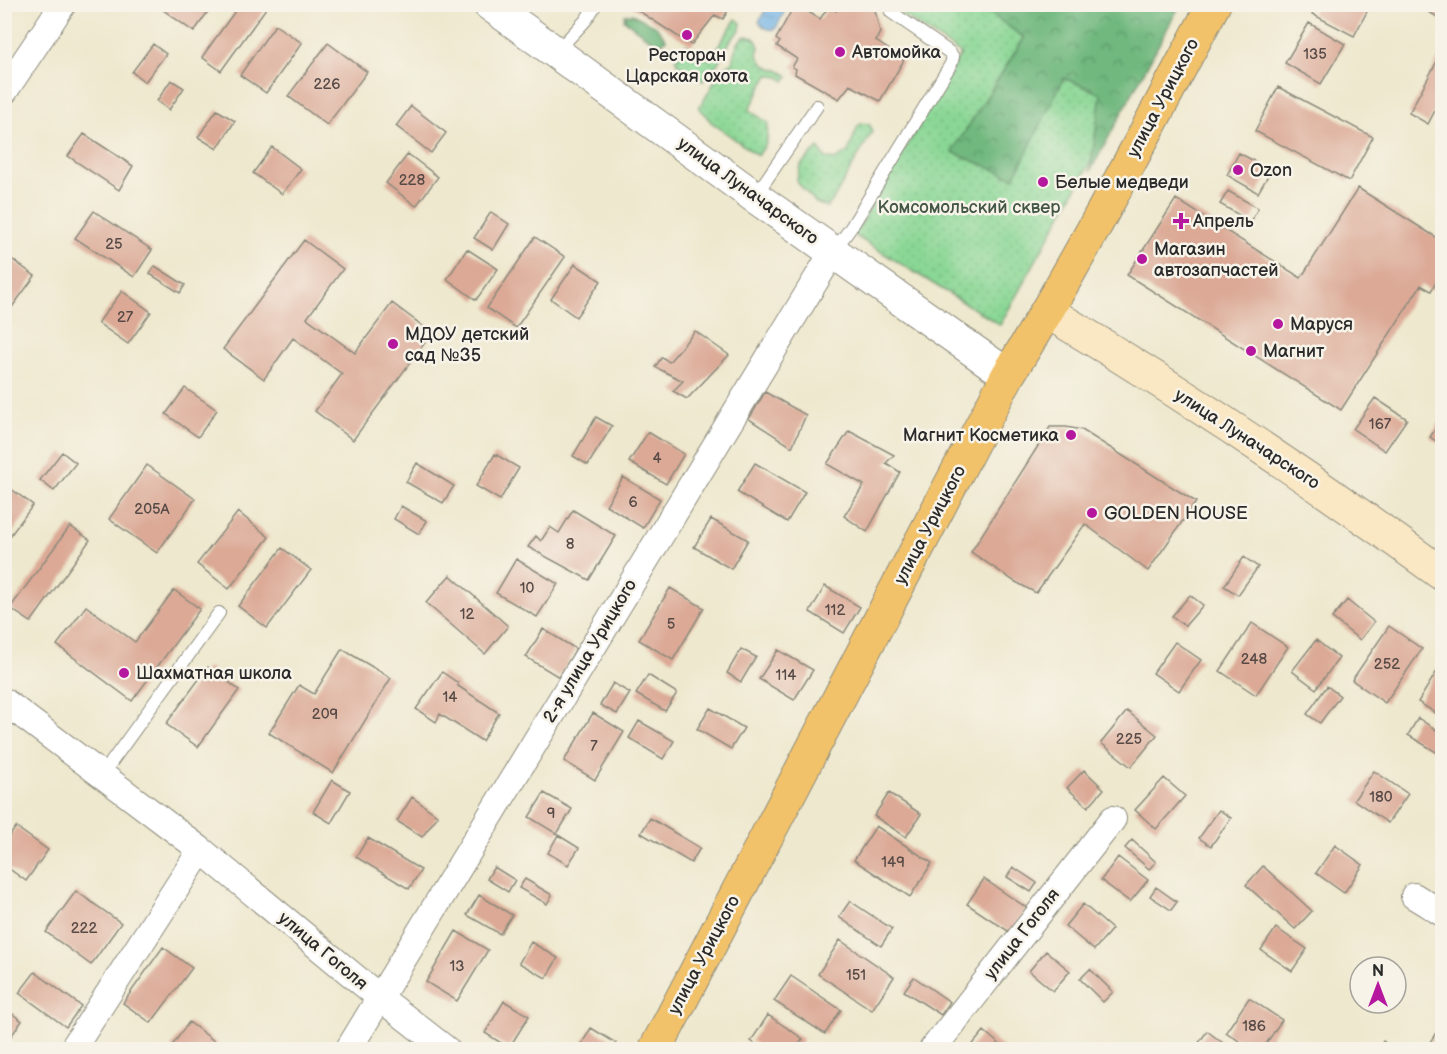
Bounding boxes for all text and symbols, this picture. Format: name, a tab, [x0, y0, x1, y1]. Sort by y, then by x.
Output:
marker: Ресторан Царская охота	[680, 28, 694, 42]
street label: улица Урицкого	[1123, 35, 1203, 161]
place label: Автомойка	[851, 42, 942, 63]
place label: Ресторан Царская охота	[626, 45, 749, 87]
marker: Автомойка	[833, 45, 847, 59]
house number: 135	[1303, 45, 1327, 64]
house number: 226	[314, 75, 340, 94]
street label: улица Луначарского	[674, 133, 822, 249]
place label: Ozon	[1250, 160, 1292, 181]
marker: Ozon	[1231, 163, 1245, 177]
house number: 228	[399, 171, 425, 190]
place label: Белые медведи	[1055, 172, 1189, 193]
marker: Белые медведи	[1036, 175, 1050, 189]
park label: Комсомольский сквер	[878, 197, 1060, 218]
place label: Апрель	[1192, 211, 1254, 232]
marker: Апрель	[1174, 214, 1188, 228]
house number: 25	[105, 235, 123, 254]
place label: Магазин автозапчастей	[1154, 239, 1278, 281]
marker: Магазин автозапчастей	[1135, 252, 1149, 266]
house number: 27	[117, 308, 134, 327]
place label: Маруся	[1290, 314, 1353, 335]
marker: Маруся	[1271, 317, 1285, 331]
place label: МДОУ детский сад №35	[405, 324, 529, 366]
marker: МДОУ детский сад №35	[386, 337, 400, 351]
place label: Магнит	[1263, 341, 1325, 362]
marker: Магнит	[1244, 344, 1258, 358]
street label: улица Луначарского	[1170, 384, 1324, 494]
house number: 167	[1369, 415, 1392, 434]
place label: Магнит Косметика	[903, 425, 1059, 446]
marker: Магнит Косметика	[1064, 428, 1078, 442]
house number: 4	[652, 449, 662, 468]
street label: улица Урицкого	[890, 462, 970, 588]
house number: 6	[628, 493, 638, 512]
house number: 205А	[134, 500, 171, 519]
place label: GOLDEN HOUSE	[1104, 503, 1248, 524]
marker: GOLDEN HOUSE	[1085, 506, 1099, 520]
house number: 8	[566, 535, 575, 554]
street label: 2-я улица Урицкого	[539, 575, 641, 727]
house number: 10	[520, 579, 534, 598]
house number: 112	[825, 601, 845, 620]
house number: 12	[460, 605, 474, 624]
house number: 5	[667, 615, 675, 634]
house number: 248	[1241, 650, 1268, 669]
house number: 252	[1374, 655, 1400, 674]
place label: Шахматная школа	[136, 663, 292, 684]
marker: Шахматная школа	[117, 666, 131, 680]
house number: 114	[776, 666, 796, 685]
house number: 14	[443, 688, 457, 707]
house number: 209	[312, 705, 338, 724]
house number: 225	[1116, 730, 1142, 749]
house number: 7	[590, 737, 598, 756]
house number: 180	[1369, 788, 1393, 807]
house number: 9	[547, 804, 555, 823]
house number: 149	[881, 853, 905, 872]
street label: улица Гоголя	[980, 884, 1064, 984]
street label: улица Урицкого	[664, 892, 744, 1018]
street label: улица Гоголя	[274, 908, 372, 994]
house number: 222	[71, 919, 97, 938]
north arrow	[1348, 955, 1408, 1015]
house number: 13	[449, 957, 465, 976]
text: N	[1372, 962, 1384, 981]
house number: 151	[846, 966, 866, 985]
house number: 186	[1242, 1017, 1266, 1036]

